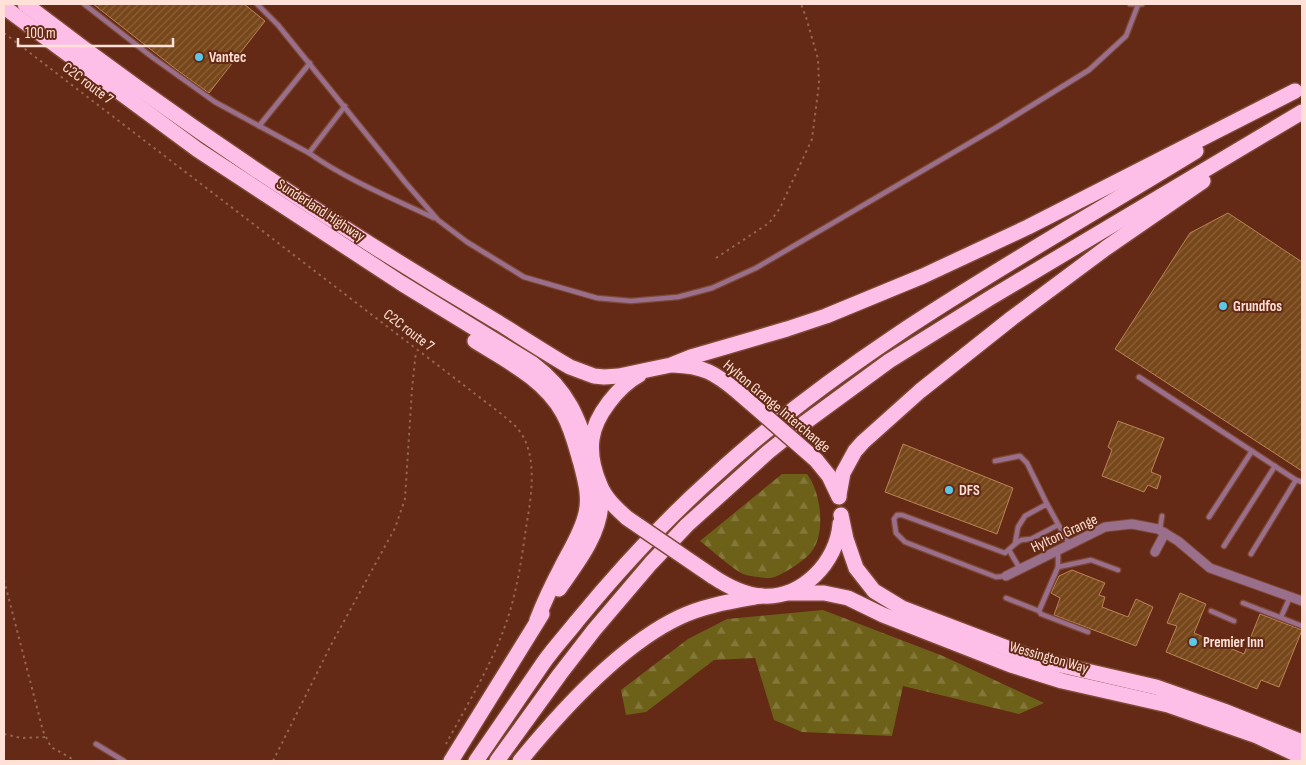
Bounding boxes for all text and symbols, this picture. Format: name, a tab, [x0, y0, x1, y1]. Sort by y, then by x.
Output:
scale bar	[18, 15, 172, 47]
text: 100 m	[25, 24, 56, 43]
place label: Vantec	[209, 48, 246, 67]
marker: Vantec	[193, 51, 205, 63]
street label: C2C route 7	[59, 58, 117, 109]
street label: Sunderland Highway	[273, 175, 369, 246]
place label: Grundfos	[1233, 297, 1282, 316]
marker: Grundfos	[1217, 300, 1229, 312]
street label: C2C route 7	[380, 305, 438, 356]
street label: Hylton Grange Interchange	[719, 356, 834, 457]
place label: DFS	[959, 481, 980, 500]
marker: DFS	[943, 484, 955, 496]
street label: Hylton Grange	[1028, 510, 1101, 557]
place label: Premier Inn	[1203, 633, 1264, 652]
marker: Premier Inn	[1187, 636, 1199, 648]
street label: Wessington Way	[1007, 637, 1091, 678]

